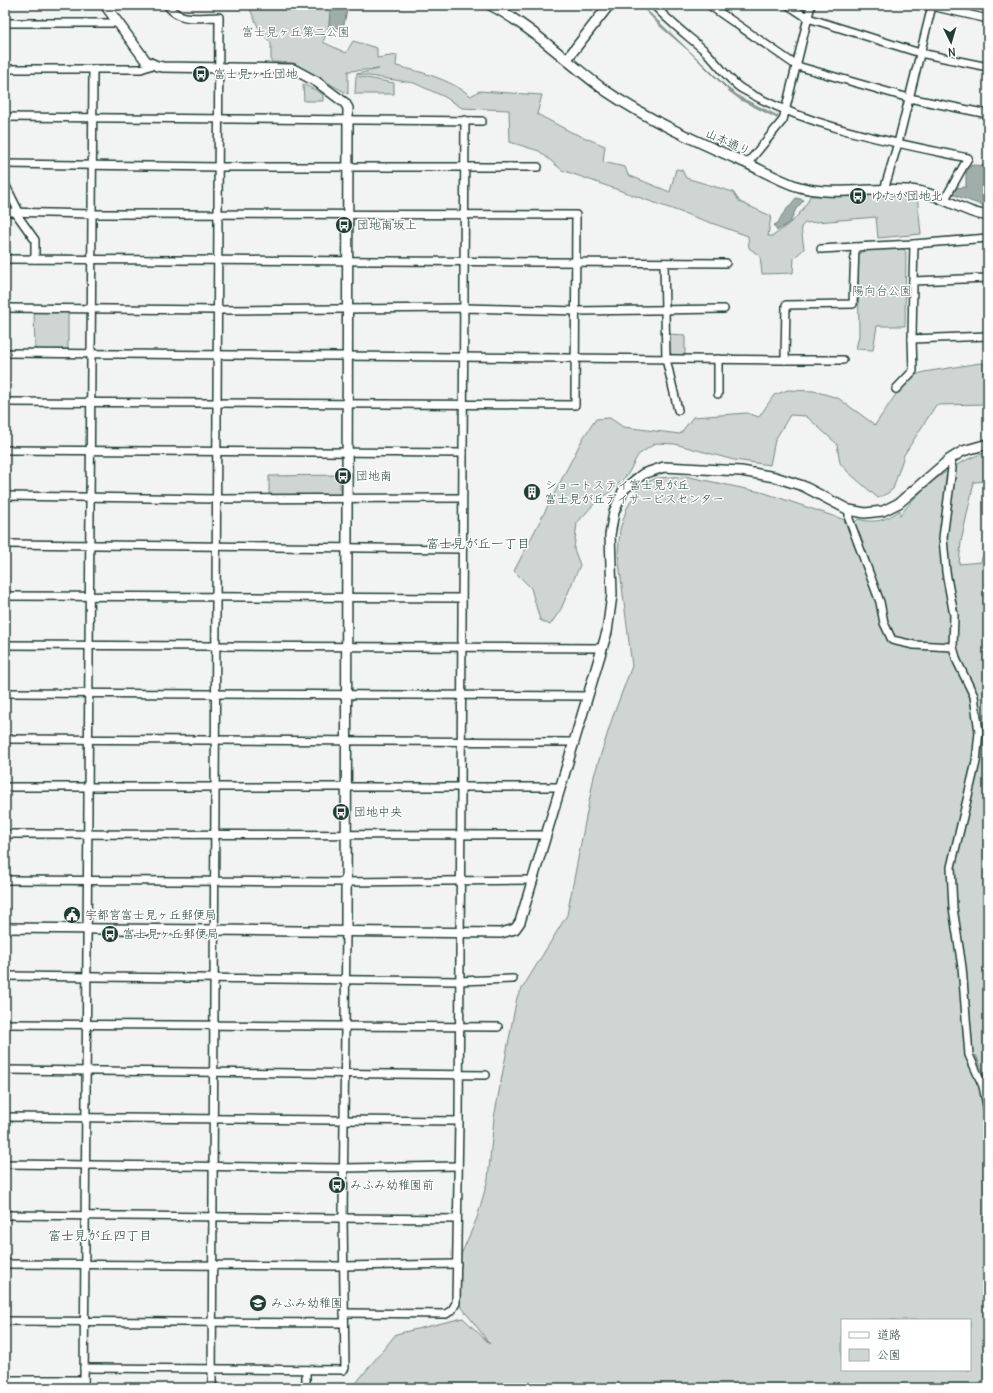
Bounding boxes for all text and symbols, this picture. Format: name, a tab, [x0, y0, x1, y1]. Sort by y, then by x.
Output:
north arrow	[931, 22, 971, 62]
park label: 富士見ヶ丘第二公園	[242, 24, 350, 39]
text: N	[947, 45, 956, 59]
bus stop icon: 富士見ヶ丘団地	[191, 64, 211, 84]
place label: 富士見ヶ丘団地	[214, 66, 298, 81]
street label: 山本通り	[703, 125, 753, 158]
bus stop icon: ゆたか団地北	[848, 186, 868, 206]
place label: ゆたか団地北	[871, 188, 943, 203]
bus stop icon: 団地南坂上	[334, 215, 354, 235]
place label: 団地南坂上	[357, 217, 417, 232]
park label: 陽向台公園	[852, 283, 912, 298]
bus stop icon: 団地南	[333, 466, 353, 486]
place label: 団地南	[356, 468, 392, 483]
place label: ショートステイ富士見が丘 富士見が丘デイサービスセンター	[545, 477, 724, 506]
building icon: ショートステイ富士見が丘 富士見が丘デイサービスセンター	[522, 482, 542, 502]
district label: 富士見が丘一丁目	[426, 535, 530, 552]
bus stop icon: 団地中央	[331, 802, 351, 822]
place label: 団地中央	[354, 804, 402, 819]
public building icon: 宇都宮富士見ヶ丘郵便局	[62, 905, 82, 925]
place label: 宇都宮富士見ヶ丘郵便局	[85, 907, 217, 922]
bus stop icon: 富士見ヶ丘郵便局	[100, 924, 120, 944]
place label: 富士見ヶ丘郵便局	[123, 926, 219, 941]
bus stop icon: みふみ幼稚園前	[327, 1175, 347, 1195]
place label: みふみ幼稚園前	[350, 1177, 434, 1192]
district label: 富士見が丘四丁目	[48, 1227, 152, 1244]
school or university icon: みふみ幼稚園	[248, 1293, 268, 1313]
place label: みふみ幼稚園	[271, 1295, 343, 1310]
legend	[841, 1319, 971, 1371]
text: 道路	[877, 1327, 901, 1342]
text: 公園	[877, 1347, 901, 1362]

